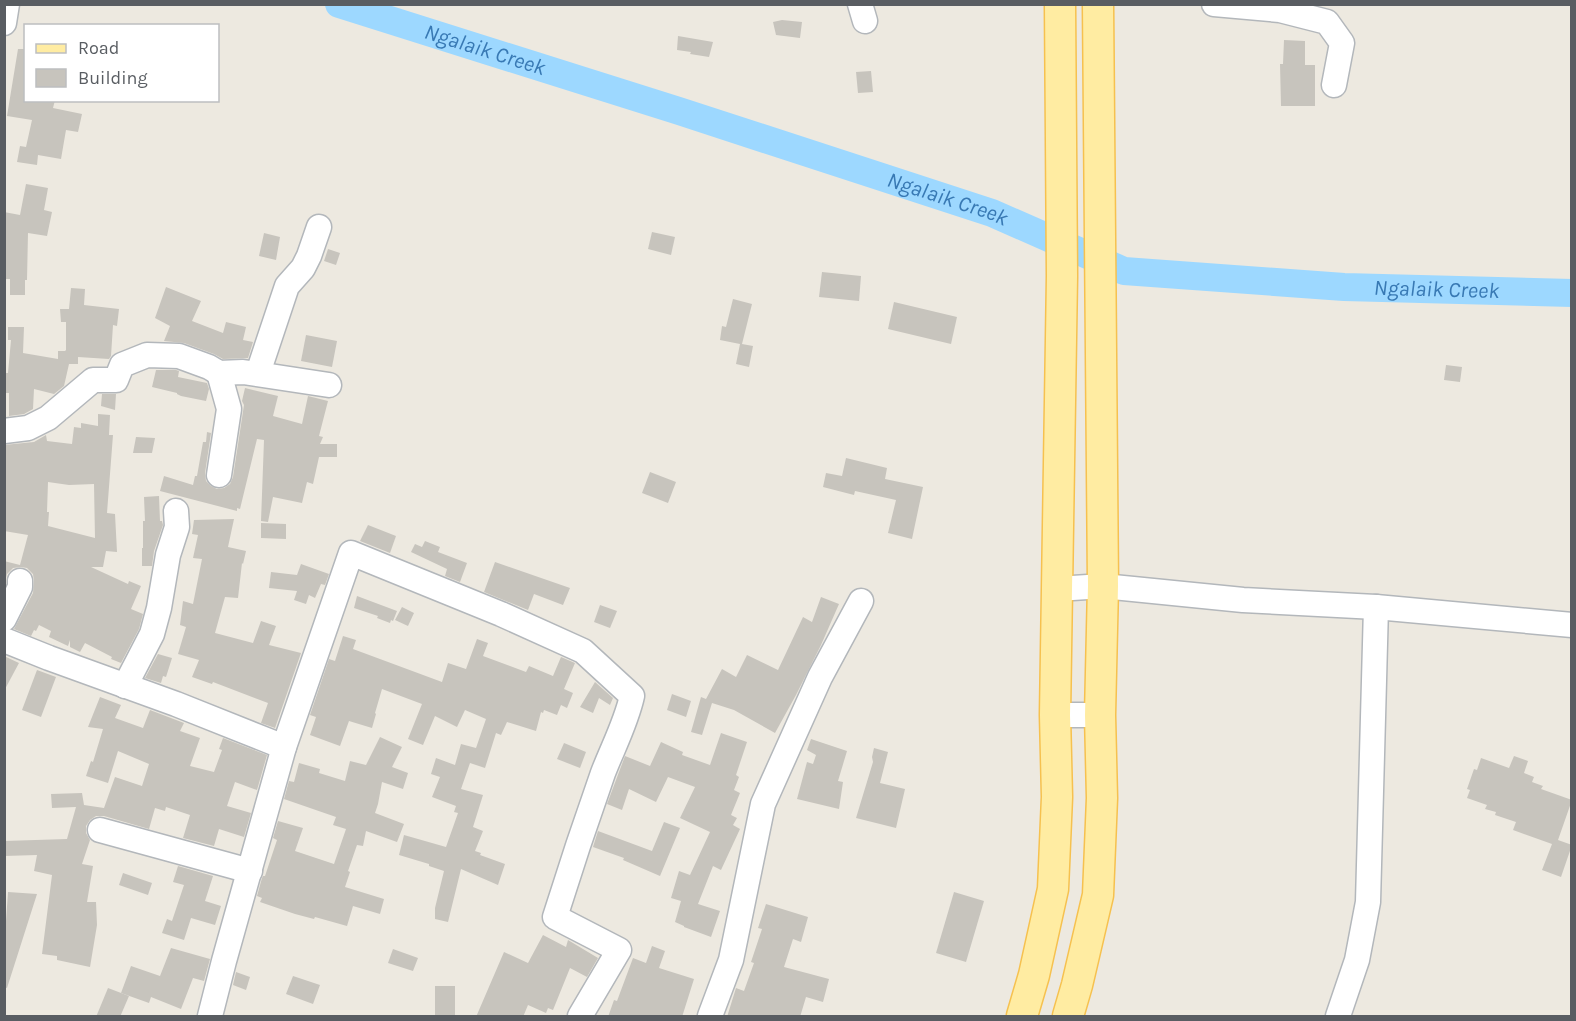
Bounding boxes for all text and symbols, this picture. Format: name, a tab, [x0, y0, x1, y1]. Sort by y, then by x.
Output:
water label: Ngalaik Creek	[421, 19, 550, 81]
legend	[24, 24, 219, 102]
text: Road	[78, 37, 119, 59]
text: Building	[78, 67, 148, 89]
water label: Ngalaik Creek	[884, 167, 1013, 232]
water label: Ngalaik Creek	[1373, 275, 1500, 304]

